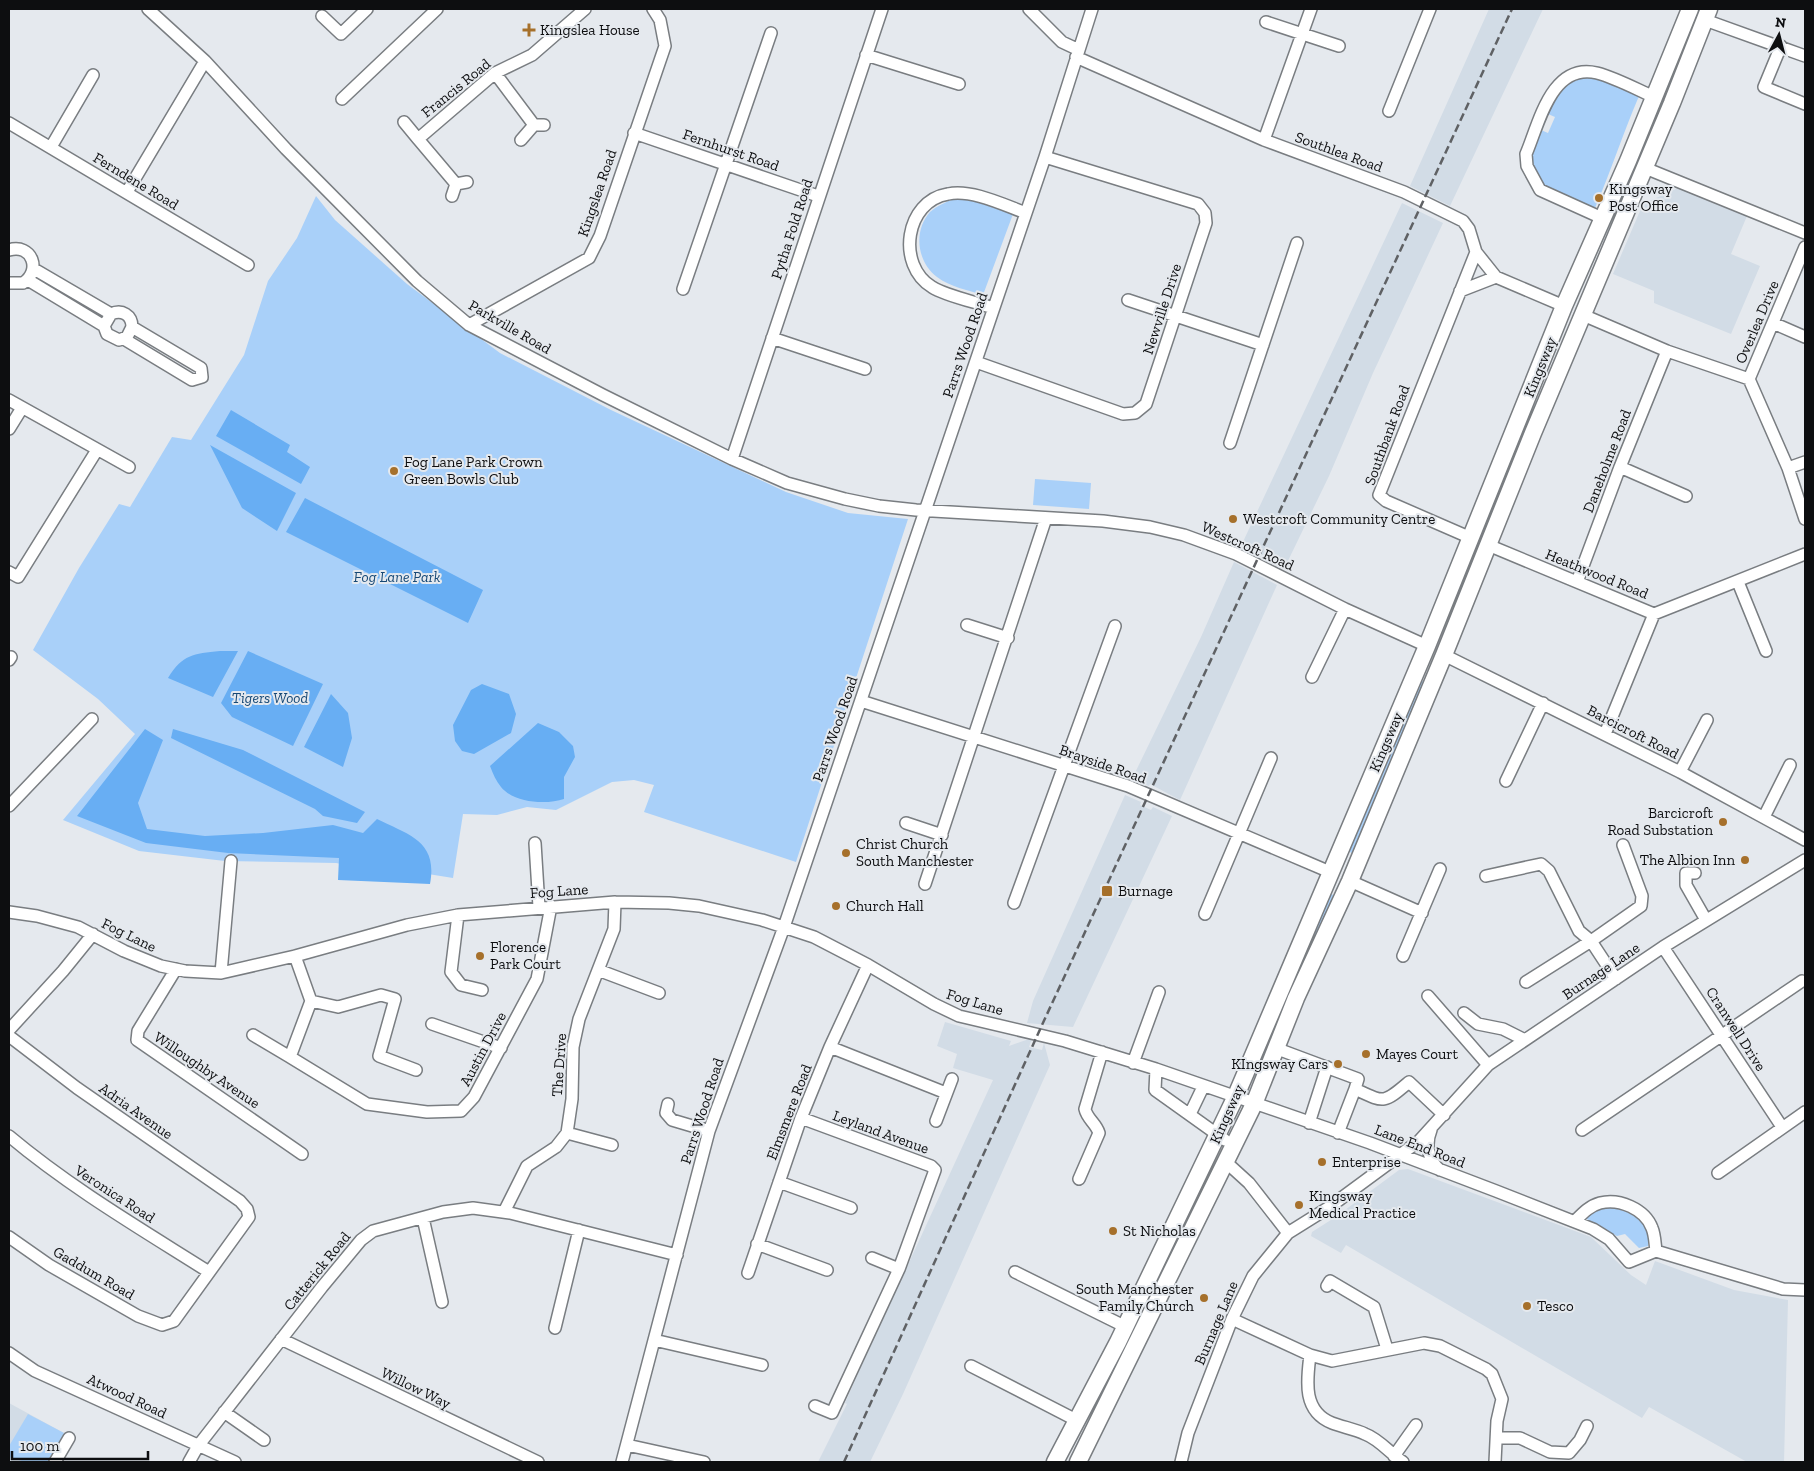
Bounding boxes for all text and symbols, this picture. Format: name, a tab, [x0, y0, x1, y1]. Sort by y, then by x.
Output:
north arrow	[1754, 10, 1804, 60]
text: N	[1774, 14, 1787, 32]
place label: Kingslea House	[540, 21, 640, 39]
marker: Kingslea House	[522, 23, 536, 37]
street label: Francis Road	[418, 54, 495, 121]
street label: Fernhurst Road	[680, 125, 782, 175]
street label: Southlea Road	[1293, 128, 1386, 176]
street label: Kingslea Road	[574, 146, 621, 239]
street label: Ferndene Road	[90, 148, 183, 214]
street label: Pytha Fold Road	[767, 176, 817, 281]
place label: Kingsway Post Office	[1609, 180, 1678, 215]
marker: Kingsway Post Office	[1593, 192, 1605, 204]
street label: Newville Drive	[1139, 261, 1185, 357]
street label: Overlea Drive	[1731, 278, 1783, 366]
street label: Parrs Wood Road	[939, 289, 992, 400]
street label: Parkville Road	[466, 296, 555, 358]
street label: Kingsway	[1520, 334, 1560, 400]
street label: Southbank Road	[1361, 382, 1414, 488]
street label: Daneholme Road	[1579, 406, 1635, 515]
place label: Fog Lane Park Crown Green Bowls Club	[404, 453, 543, 488]
marker: Fog Lane Park Crown Green Bowls Club	[388, 465, 400, 477]
place label: Westcroft Community Centre	[1243, 510, 1435, 528]
marker: Westcroft Community Centre	[1227, 513, 1239, 525]
street label: Westcroft Road	[1199, 518, 1298, 575]
street label: Heathwood Road	[1543, 545, 1652, 603]
park label: Fog Lane Park	[354, 568, 441, 586]
street label: Parrs Wood Road	[809, 673, 862, 784]
park label: Tigers Wood	[232, 689, 309, 707]
street label: Barcicroft Road	[1584, 701, 1683, 763]
street label: Kingsway	[1365, 709, 1407, 775]
street label: Brayside Road	[1057, 741, 1150, 788]
place label: Barcicroft Road Substation	[1607, 804, 1713, 839]
marker: Barcicroft Road Substation	[1717, 816, 1729, 828]
place label: Christ Church South Manchester	[856, 835, 974, 870]
marker: Christ Church South Manchester	[840, 847, 852, 859]
place label: The Albion Inn	[1640, 851, 1735, 869]
marker: The Albion Inn	[1739, 854, 1751, 866]
street label: Fog Lane	[529, 880, 589, 902]
place label: Burnage	[1118, 882, 1173, 900]
marker: Burnage	[1100, 884, 1114, 898]
place label: Church Hall	[846, 897, 924, 915]
marker: Church Hall	[830, 900, 842, 912]
street label: Fog Lane	[99, 914, 159, 956]
place label: Florence Park Court	[490, 938, 561, 973]
street label: Burnage Lane	[1559, 939, 1643, 1003]
marker: Florence Park Court	[474, 950, 486, 962]
street label: Cranwell Drive	[1702, 984, 1770, 1074]
street label: Fog Lane	[944, 985, 1006, 1019]
street label: Austin Drive	[456, 1009, 510, 1089]
street label: Willoughby Avenue	[150, 1028, 264, 1112]
street label: The Drive	[548, 1033, 570, 1097]
place label: Mayes Court	[1376, 1045, 1459, 1063]
marker: Mayes Court	[1360, 1048, 1372, 1060]
street label: Parrs Wood Road	[676, 1055, 728, 1166]
place label: KIngsway Cars	[1231, 1055, 1328, 1073]
marker: KIngsway Cars	[1332, 1058, 1344, 1070]
street label: Elmsmere Road	[762, 1061, 816, 1163]
street label: Adria Avenue	[96, 1079, 176, 1143]
street label: Kingsway	[1206, 1081, 1248, 1147]
street label: Leyland Avenue	[830, 1106, 932, 1158]
street label: Lane End Road	[1372, 1120, 1469, 1172]
place label: Enterprise	[1332, 1153, 1401, 1171]
marker: Enterprise	[1316, 1156, 1328, 1168]
street label: Veronica Road	[71, 1161, 159, 1227]
place label: Kingsway Medical Practice	[1309, 1187, 1416, 1222]
marker: Kingsway Medical Practice	[1293, 1199, 1305, 1211]
place label: St Nicholas	[1123, 1222, 1196, 1240]
marker: St Nicholas	[1107, 1225, 1119, 1237]
street label: Catterick Road	[280, 1227, 355, 1314]
street label: Gaddum Road	[50, 1242, 139, 1304]
street label: Burnage Lane	[1190, 1278, 1242, 1368]
place label: South Manchester Family Church	[1076, 1280, 1195, 1315]
marker: South Manchester Family Church	[1198, 1292, 1210, 1304]
place label: Tesco	[1537, 1297, 1574, 1315]
marker: Tesco	[1521, 1300, 1533, 1312]
street label: Willow Way	[378, 1363, 454, 1413]
street label: Atwood Road	[84, 1370, 170, 1423]
scale bar	[12, 1428, 149, 1460]
text: 100 m	[20, 1437, 59, 1455]

